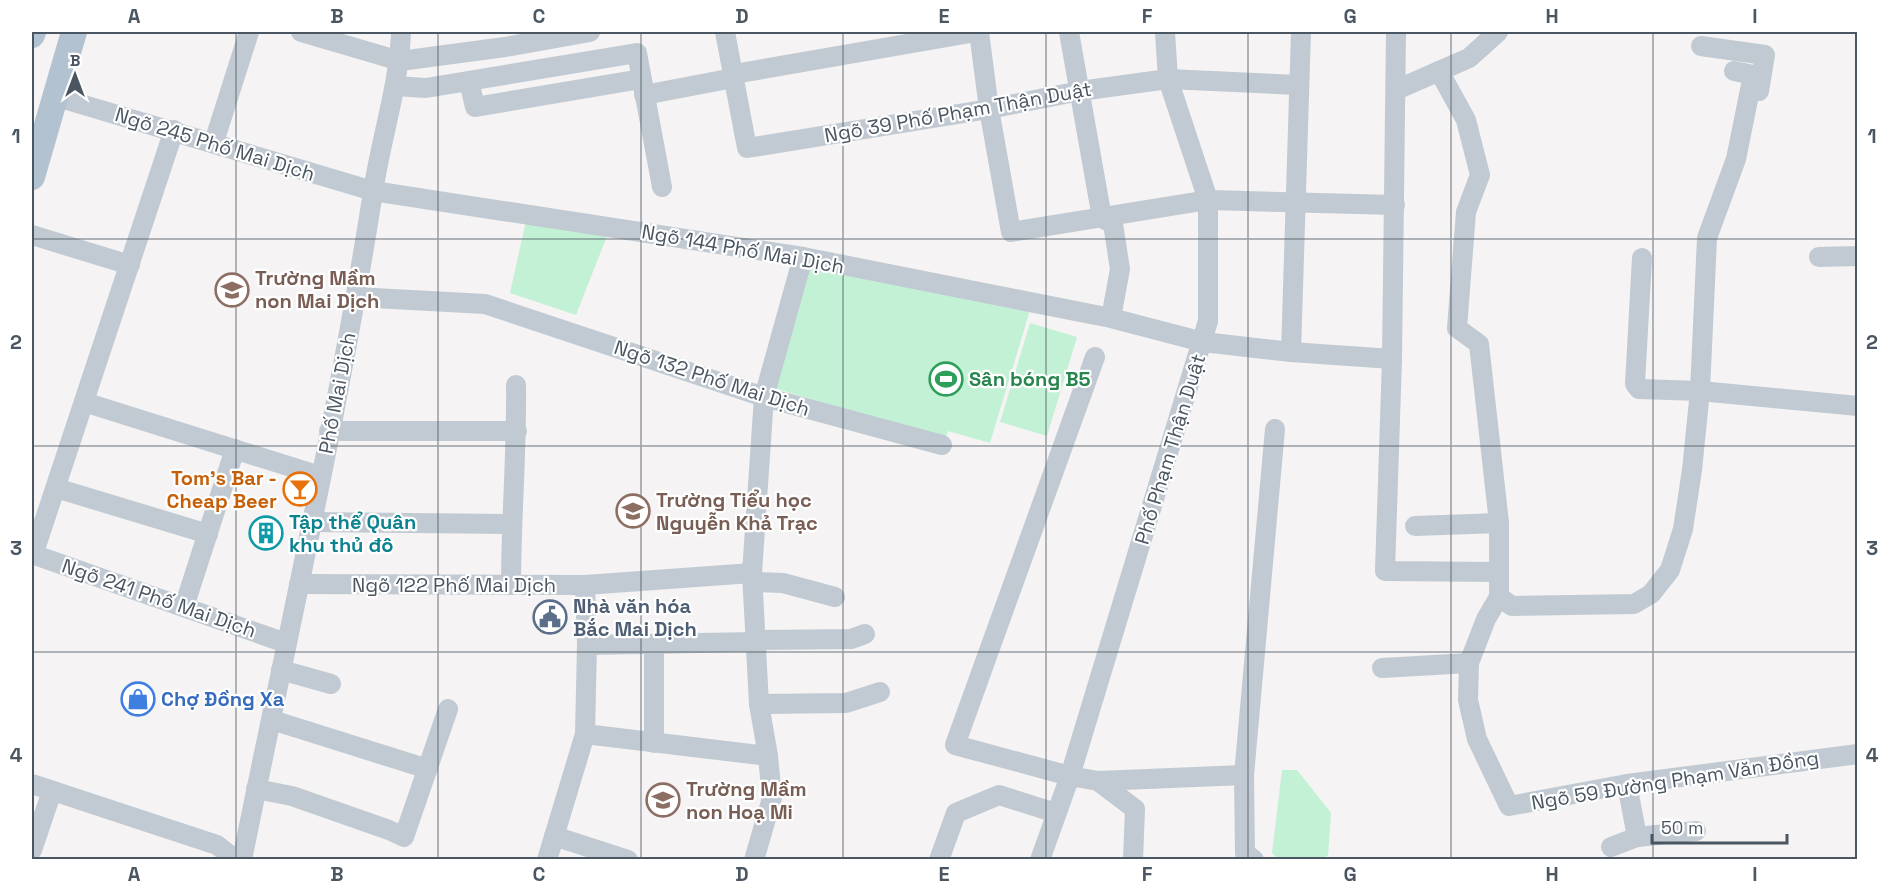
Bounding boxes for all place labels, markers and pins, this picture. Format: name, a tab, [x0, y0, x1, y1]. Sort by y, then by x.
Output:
place label: Trường Mầm non Mai Dịch	[255, 265, 379, 314]
school or university icon: Trường Mầm non Mai Dịch	[214, 272, 250, 308]
sports icon: Sân bóng B5	[928, 361, 964, 397]
place label: Sân bóng B5	[969, 366, 1091, 392]
place label: Tom's Bar - Cheap Beer	[167, 465, 277, 514]
bar icon: Tom's Bar - Cheap Beer	[282, 471, 318, 507]
place label: Trường Tiểu học Nguyễn Khả Trạc	[656, 487, 818, 536]
school or university icon: Trường Tiểu học Nguyễn Khả Trạc	[615, 493, 651, 529]
place label: Tập thể Quân khu thủ đô	[289, 509, 416, 558]
building icon: Tập thể Quân khu thủ đô	[248, 515, 284, 551]
place label: Nhà văn hóa Bắc Mai Dịch	[573, 593, 697, 642]
public building icon: Nhà văn hóa Bắc Mai Dịch	[532, 599, 568, 635]
shop icon: Chợ Đồng Xa	[120, 681, 156, 717]
place label: Chợ Đồng Xa	[161, 686, 285, 712]
place label: Trường Mầm non Hoạ Mi	[686, 776, 807, 825]
school or university icon: Trường Mầm non Hoạ Mi	[645, 782, 681, 818]

